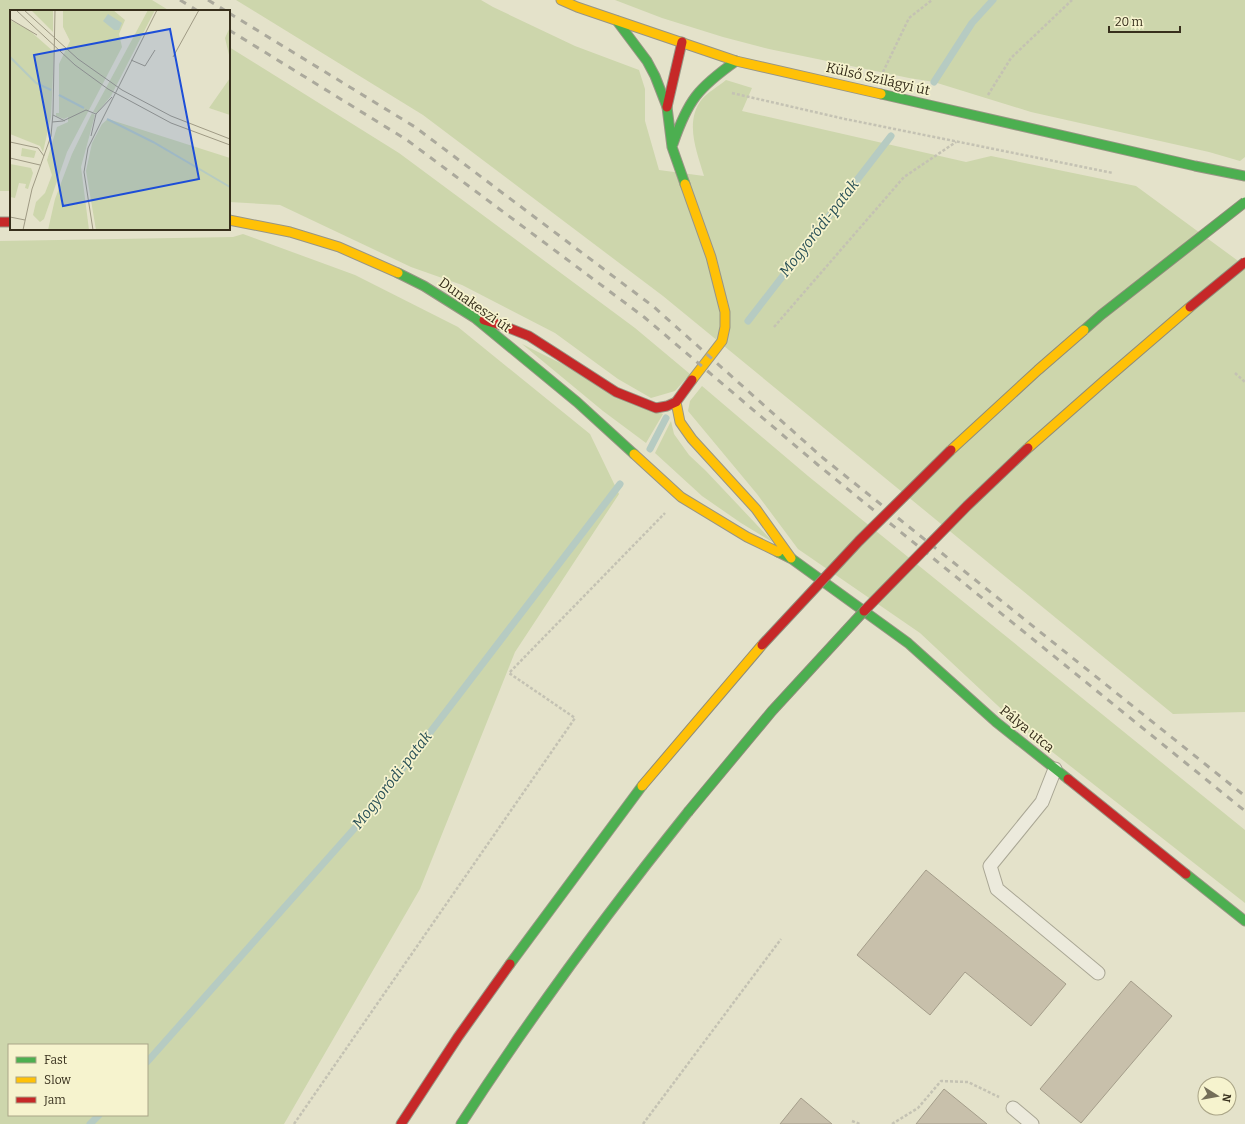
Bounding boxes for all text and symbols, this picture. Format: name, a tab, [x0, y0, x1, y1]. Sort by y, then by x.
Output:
scale bar	[1109, 8, 1180, 34]
inset map	[10, 10, 230, 230]
text: 20 m	[1115, 15, 1144, 29]
street label: Külső Szilágyi út	[824, 59, 932, 99]
water label: Mogyoródi-patak	[775, 175, 863, 280]
street label: Dunakeszi út	[436, 274, 514, 336]
street label: Pálya utca	[996, 702, 1058, 756]
water label: Mogyoródi-patak	[348, 727, 436, 832]
legend	[8, 1044, 148, 1116]
text: Fast	[44, 1053, 68, 1067]
text: Slow	[44, 1073, 71, 1087]
north arrow	[1197, 1076, 1237, 1116]
text: N	[1219, 1092, 1234, 1104]
text: Jam	[43, 1093, 66, 1107]

